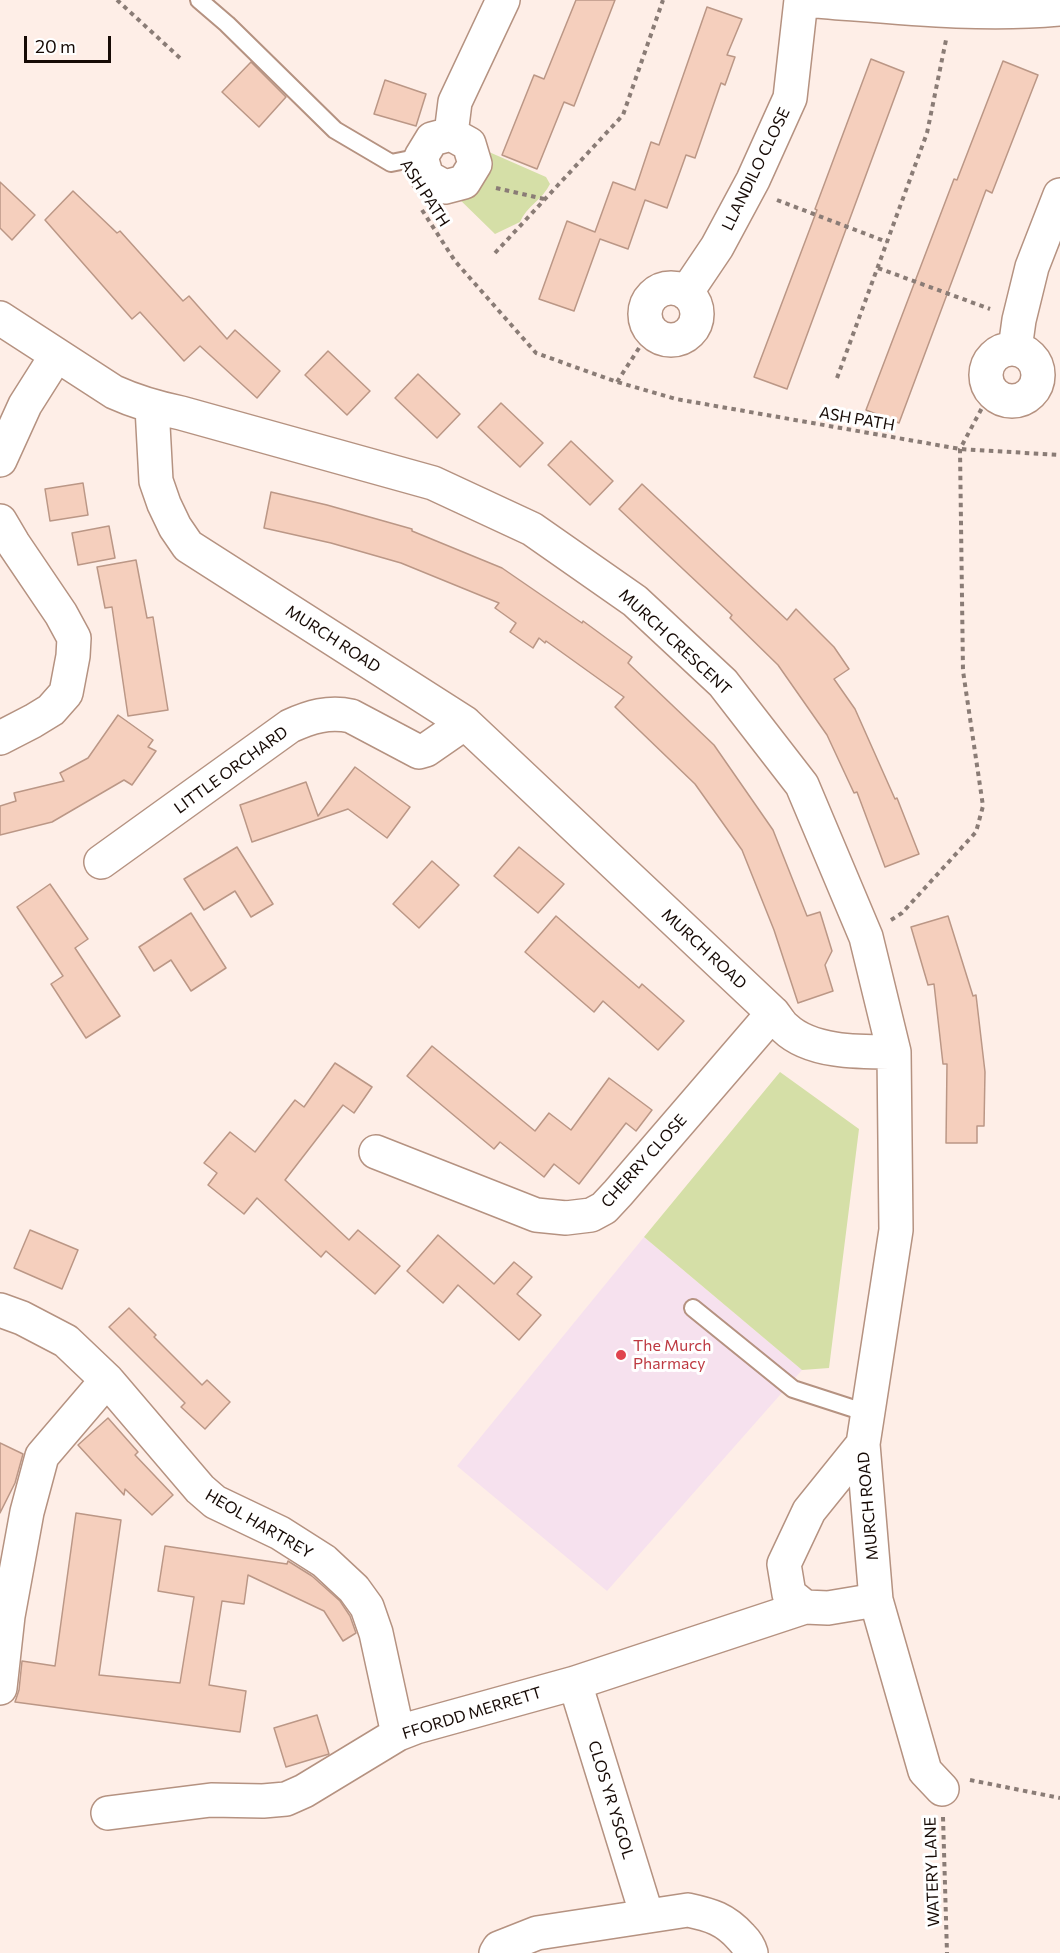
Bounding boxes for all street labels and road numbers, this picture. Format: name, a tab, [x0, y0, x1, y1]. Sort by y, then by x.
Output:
street label: LLANDILO CLOSE	[718, 104, 794, 234]
street label: ASH PATH	[396, 156, 454, 230]
street label: ASH PATH	[818, 403, 896, 435]
street label: MURCH CRESCENT	[615, 585, 735, 699]
street label: MURCH ROAD	[282, 601, 384, 677]
street label: LITTLE ORCHARD	[170, 722, 292, 818]
street label: MURCH ROAD	[658, 905, 750, 993]
street label: CHERRY CLOSE	[597, 1110, 691, 1212]
street label: MURCH ROAD	[854, 1451, 882, 1561]
street label: HEOL HARTREY	[202, 1485, 316, 1563]
street label: FFORDD MERRETT	[400, 1683, 544, 1743]
street label: CLOS YR YSGOL	[584, 1738, 638, 1862]
street label: WATERY LANE	[920, 1817, 944, 1927]

